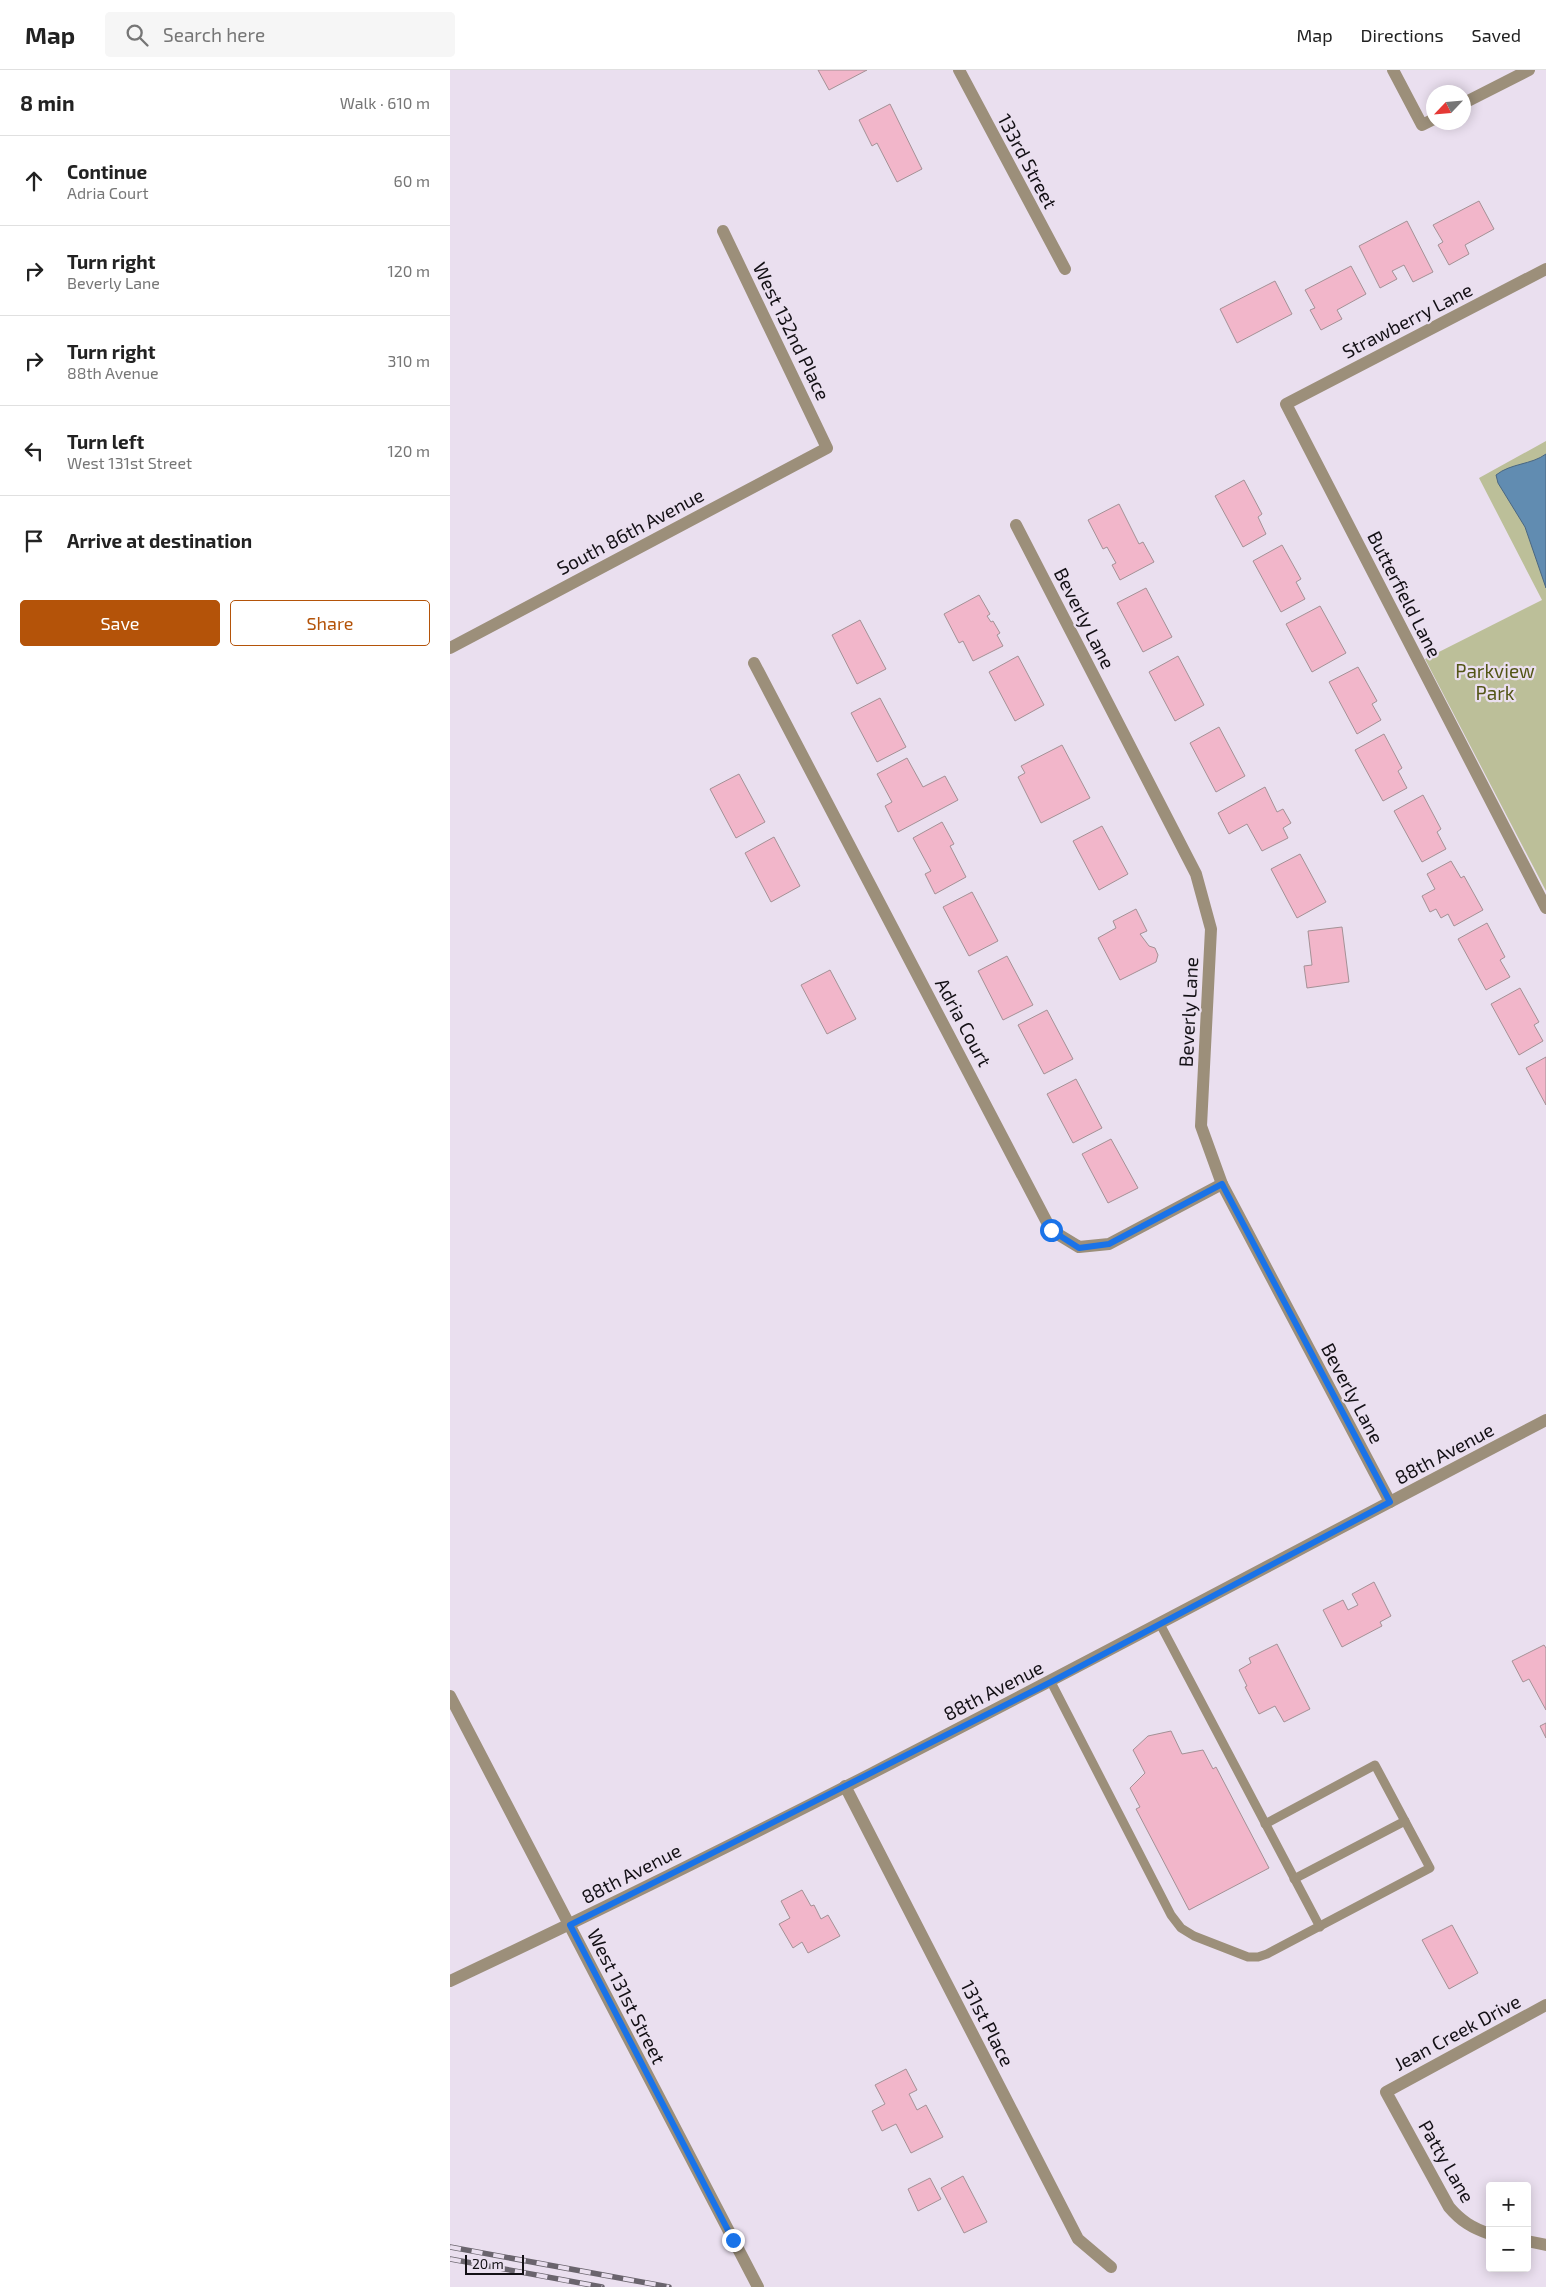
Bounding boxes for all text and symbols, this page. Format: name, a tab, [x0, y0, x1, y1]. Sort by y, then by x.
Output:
search box	[105, 12, 455, 57]
text: Map	[25, 20, 75, 49]
icon: search	[123, 21, 151, 49]
text: Search here	[163, 23, 265, 46]
text: Map	[1296, 24, 1333, 46]
text: Directions	[1361, 24, 1444, 46]
text: Saved	[1472, 24, 1521, 46]
north arrow	[1426, 85, 1471, 130]
text: 8 min	[20, 90, 75, 115]
text: Walk · 610 m	[340, 93, 430, 112]
street label: 133rd Street	[993, 110, 1063, 212]
text: Continue	[67, 160, 147, 183]
icon: ahead	[20, 167, 48, 195]
text: 60 m	[394, 171, 430, 190]
text: Adria Court	[67, 183, 149, 202]
text: Turn right	[67, 250, 155, 273]
icon: right	[20, 257, 48, 285]
street label: West 132nd Place	[749, 258, 835, 404]
text: 120 m	[387, 261, 430, 280]
text: Beverly Lane	[67, 273, 160, 292]
street label: Strawberry Lane	[1338, 277, 1476, 363]
text: Turn right	[67, 340, 155, 363]
icon: right	[20, 347, 48, 375]
text: 310 m	[388, 351, 430, 370]
text: 88th Avenue	[67, 363, 159, 382]
text: Turn left	[67, 430, 144, 453]
icon: left	[20, 437, 48, 465]
text: 120 m	[387, 441, 430, 460]
text: West 131st Street	[67, 453, 192, 472]
street label: South 86th Avenue	[553, 483, 707, 579]
icon: arrive	[20, 527, 48, 555]
street label: Butterfield Lane	[1363, 527, 1447, 661]
text: Arrive at destination	[67, 529, 252, 552]
street label: Beverly Lane	[1050, 564, 1120, 672]
button: Save	[20, 600, 220, 646]
button: Share	[230, 600, 430, 646]
park label: Parkview Park	[1455, 659, 1535, 704]
street label: Beverly Lane	[1174, 956, 1202, 1068]
street label: Adria Court	[931, 974, 997, 1070]
route start	[1040, 1219, 1063, 1242]
street label: Beverly Lane	[1317, 1339, 1389, 1447]
street label: 88th Avenue	[1391, 1417, 1497, 1489]
street label: 88th Avenue	[939, 1655, 1047, 1725]
street label: 88th Avenue	[577, 1838, 685, 1908]
street label: West 131st Street	[583, 1925, 671, 2067]
street label: 131st Place	[957, 1976, 1019, 2070]
street label: Jean Creek Drive	[1390, 1989, 1524, 2075]
street label: Patty Lane	[1414, 2116, 1480, 2206]
map controls	[1486, 2182, 1531, 2272]
button: +	[1486, 2182, 1531, 2227]
button: −	[1486, 2227, 1531, 2272]
route end	[722, 2229, 745, 2252]
scale bar	[465, 2252, 524, 2275]
text: 20 m	[472, 2255, 504, 2272]

